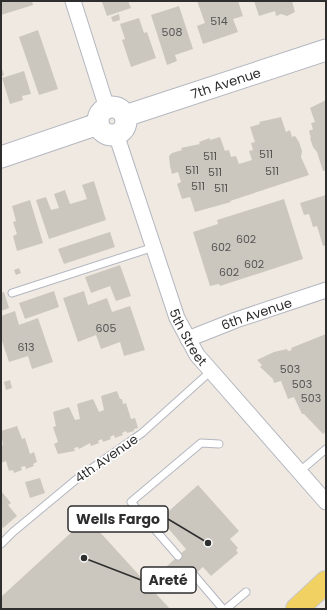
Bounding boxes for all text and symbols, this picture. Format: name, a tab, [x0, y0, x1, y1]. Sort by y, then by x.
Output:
house number: 514	[210, 13, 228, 29]
house number: 508	[162, 24, 182, 40]
street label: 7th Avenue	[188, 63, 263, 104]
house number: 511	[259, 146, 273, 162]
house number: 511	[203, 148, 217, 164]
house number: 511	[185, 162, 199, 178]
house number: 511	[265, 163, 279, 179]
house number: 511	[208, 164, 222, 180]
house number: 511	[191, 178, 205, 194]
house number: 511	[214, 180, 228, 196]
house number: 602	[236, 231, 256, 247]
house number: 602	[211, 239, 231, 255]
house number: 602	[244, 256, 264, 272]
house number: 602	[219, 264, 239, 280]
street label: 6th Avenue	[218, 293, 294, 335]
street label: 5th Street	[165, 306, 212, 370]
house number: 605	[96, 320, 116, 336]
house number: 613	[18, 339, 34, 355]
house number: 503	[280, 361, 300, 377]
house number: 503	[292, 376, 312, 392]
house number: 503	[301, 390, 321, 406]
street label: 4th Avenue	[71, 430, 142, 487]
callout: Wells Fargo	[68, 506, 168, 532]
text: Wells Fargo	[76, 509, 160, 529]
callout: Areté	[141, 567, 196, 593]
text: Areté	[148, 570, 188, 590]

